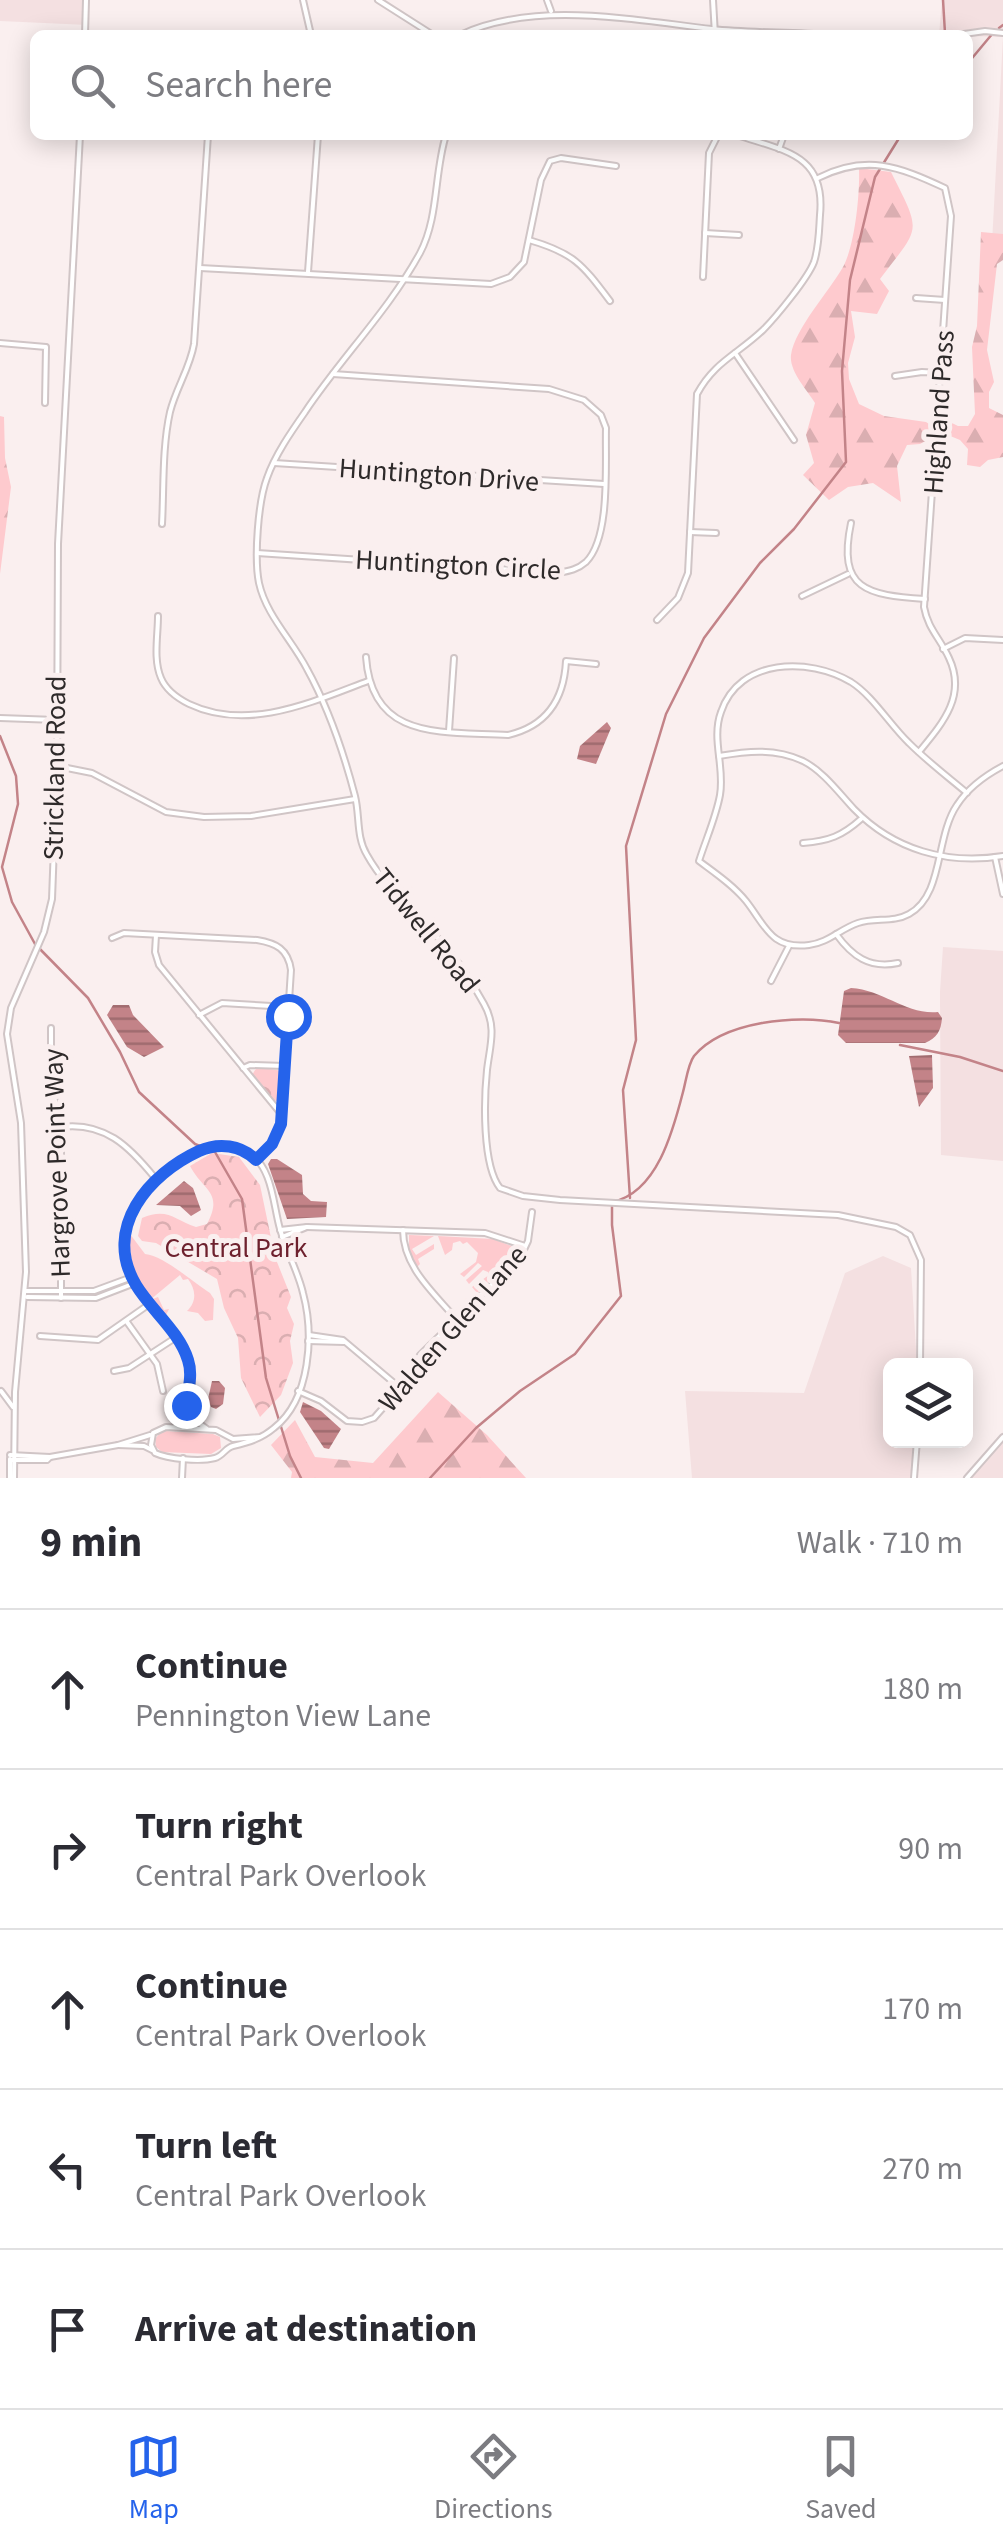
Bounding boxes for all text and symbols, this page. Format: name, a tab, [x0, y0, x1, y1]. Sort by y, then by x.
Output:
search box	[30, 30, 973, 140]
icon: search	[65, 58, 120, 113]
text: Search here	[145, 58, 332, 112]
street label: Highland Pass	[913, 329, 965, 495]
street label: Huntington Drive	[338, 448, 540, 502]
street label: Huntington Circle	[354, 540, 562, 590]
street label: Strickland Road	[33, 675, 77, 861]
street label: Tidwell Road	[363, 859, 489, 1002]
route start	[266, 994, 312, 1040]
street label: Hargrove Point Way	[33, 1048, 81, 1278]
park label: Central Park	[165, 1228, 308, 1268]
street label: Walden Glen Lane	[369, 1237, 537, 1421]
map controls	[883, 1358, 973, 1448]
button: layers	[883, 1358, 973, 1448]
route end	[164, 1383, 210, 1429]
text: 9 min	[40, 1513, 142, 1573]
text: Walk · 710 m	[797, 1520, 963, 1566]
text: Continue	[135, 1639, 288, 1693]
icon: ahead	[40, 1662, 95, 1717]
text: 180 m	[882, 1666, 963, 1712]
text: Pennington View Lane	[135, 1693, 431, 1739]
text: Turn right	[135, 1799, 303, 1853]
icon: right	[40, 1822, 95, 1877]
text: 90 m	[898, 1826, 963, 1872]
text: Central Park Overlook	[135, 1853, 426, 1899]
text: Continue	[135, 1959, 288, 2013]
icon: ahead	[40, 1982, 95, 2037]
text: 170 m	[882, 1986, 963, 2032]
text: Central Park Overlook	[135, 2013, 426, 2059]
text: Turn left	[135, 2119, 277, 2173]
icon: left	[40, 2142, 95, 2197]
text: 270 m	[882, 2146, 963, 2192]
text: Central Park Overlook	[135, 2173, 426, 2219]
icon: arrive	[40, 2302, 95, 2357]
text: Arrive at destination	[135, 2302, 477, 2356]
tab: Map	[126, 2429, 181, 2529]
tab: Directions	[434, 2429, 553, 2529]
tab: Saved	[805, 2429, 877, 2529]

